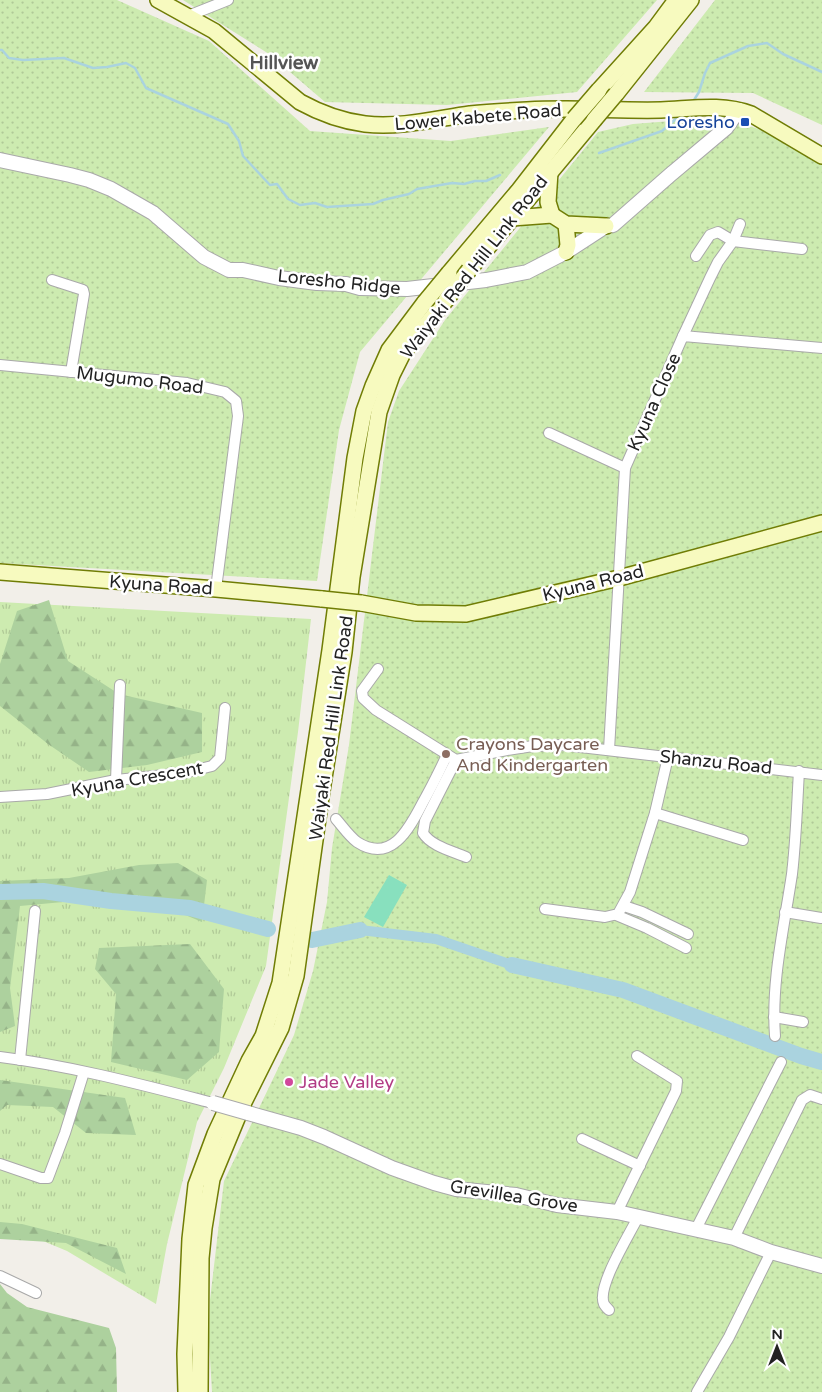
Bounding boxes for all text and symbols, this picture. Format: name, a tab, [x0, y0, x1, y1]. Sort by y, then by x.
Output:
district label: Hillview	[250, 52, 318, 74]
street label: Lower Kabete Road	[394, 99, 562, 135]
place label: Loresho	[666, 111, 735, 133]
marker: Loresho	[739, 116, 751, 128]
street label: Waiyaki Red Hill Link Road	[396, 171, 552, 363]
street label: Loresho Ridge	[276, 265, 402, 299]
street label: Kyuna Close	[623, 349, 685, 455]
street label: Mugumo Road	[75, 361, 205, 399]
street label: Kyuna Road	[540, 560, 646, 606]
street label: Kyuna Road	[109, 570, 213, 600]
street label: Waiyaki Red Hill Link Road	[304, 614, 358, 842]
place label: Crayons Daycare And Kindergarten	[456, 733, 608, 776]
street label: Shanzu Road	[659, 745, 773, 779]
marker: Crayons Daycare And Kindergarten	[440, 748, 452, 760]
street label: Kyuna Crescent	[69, 757, 205, 801]
place label: Jade Valley	[299, 1071, 394, 1093]
marker: Jade Valley	[283, 1076, 295, 1088]
street label: Grevillea Grove	[449, 1175, 579, 1217]
north arrow	[752, 1322, 802, 1372]
text: N	[771, 1326, 783, 1343]

